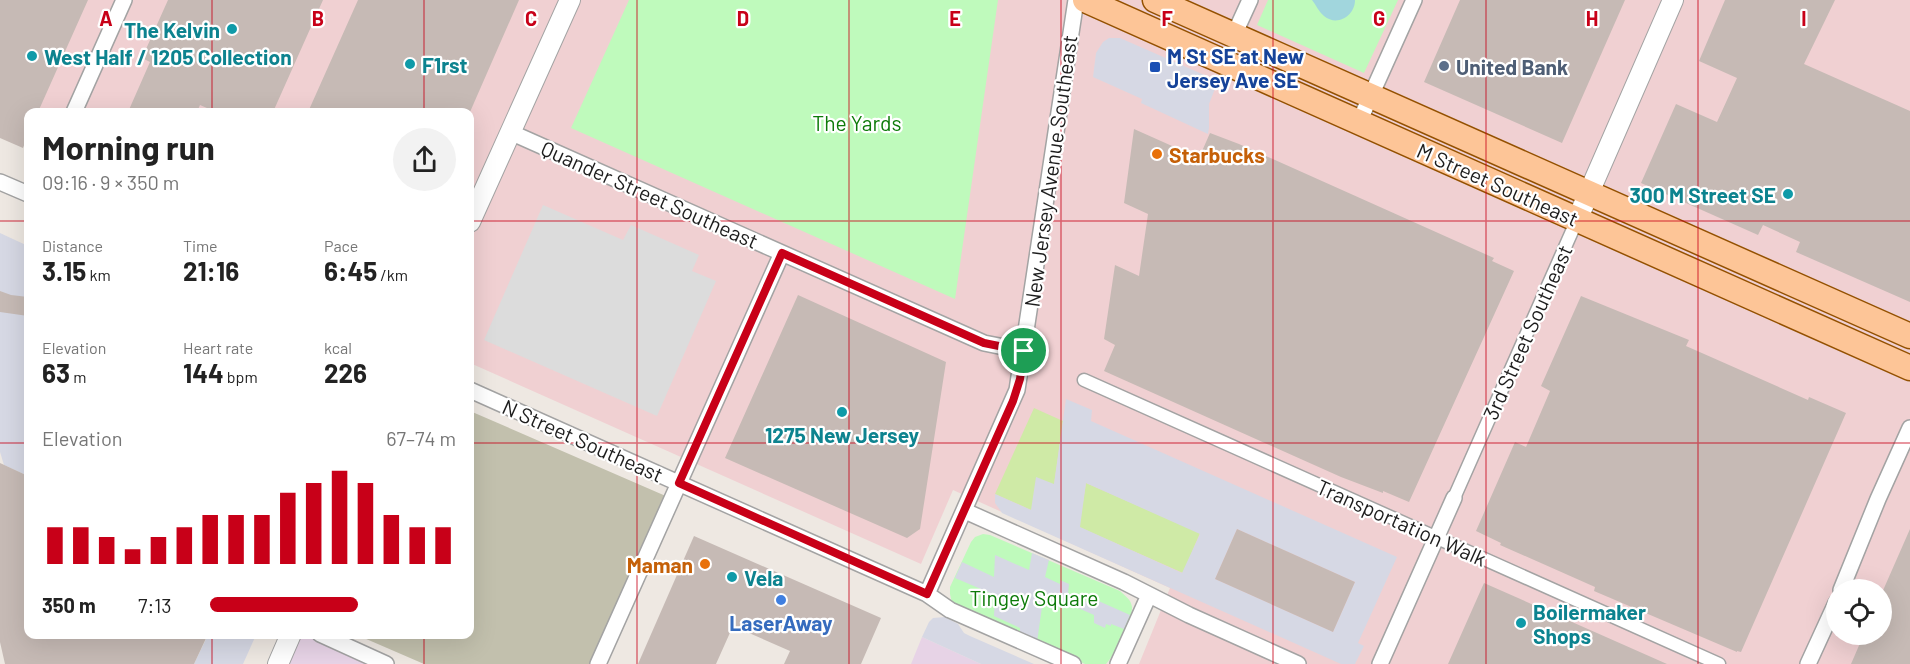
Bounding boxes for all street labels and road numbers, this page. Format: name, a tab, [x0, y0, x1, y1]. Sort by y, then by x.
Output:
street label: New Jersey Avenue Southeast	[1019, 33, 1081, 309]
street label: Quander Street Southeast	[538, 135, 762, 253]
street label: M Street Southeast	[1413, 137, 1583, 231]
street label: 3rd Street Southeast	[1477, 241, 1577, 423]
street label: N Street Southeast	[499, 393, 667, 487]
street label: Transportation Walk	[1313, 473, 1491, 571]

